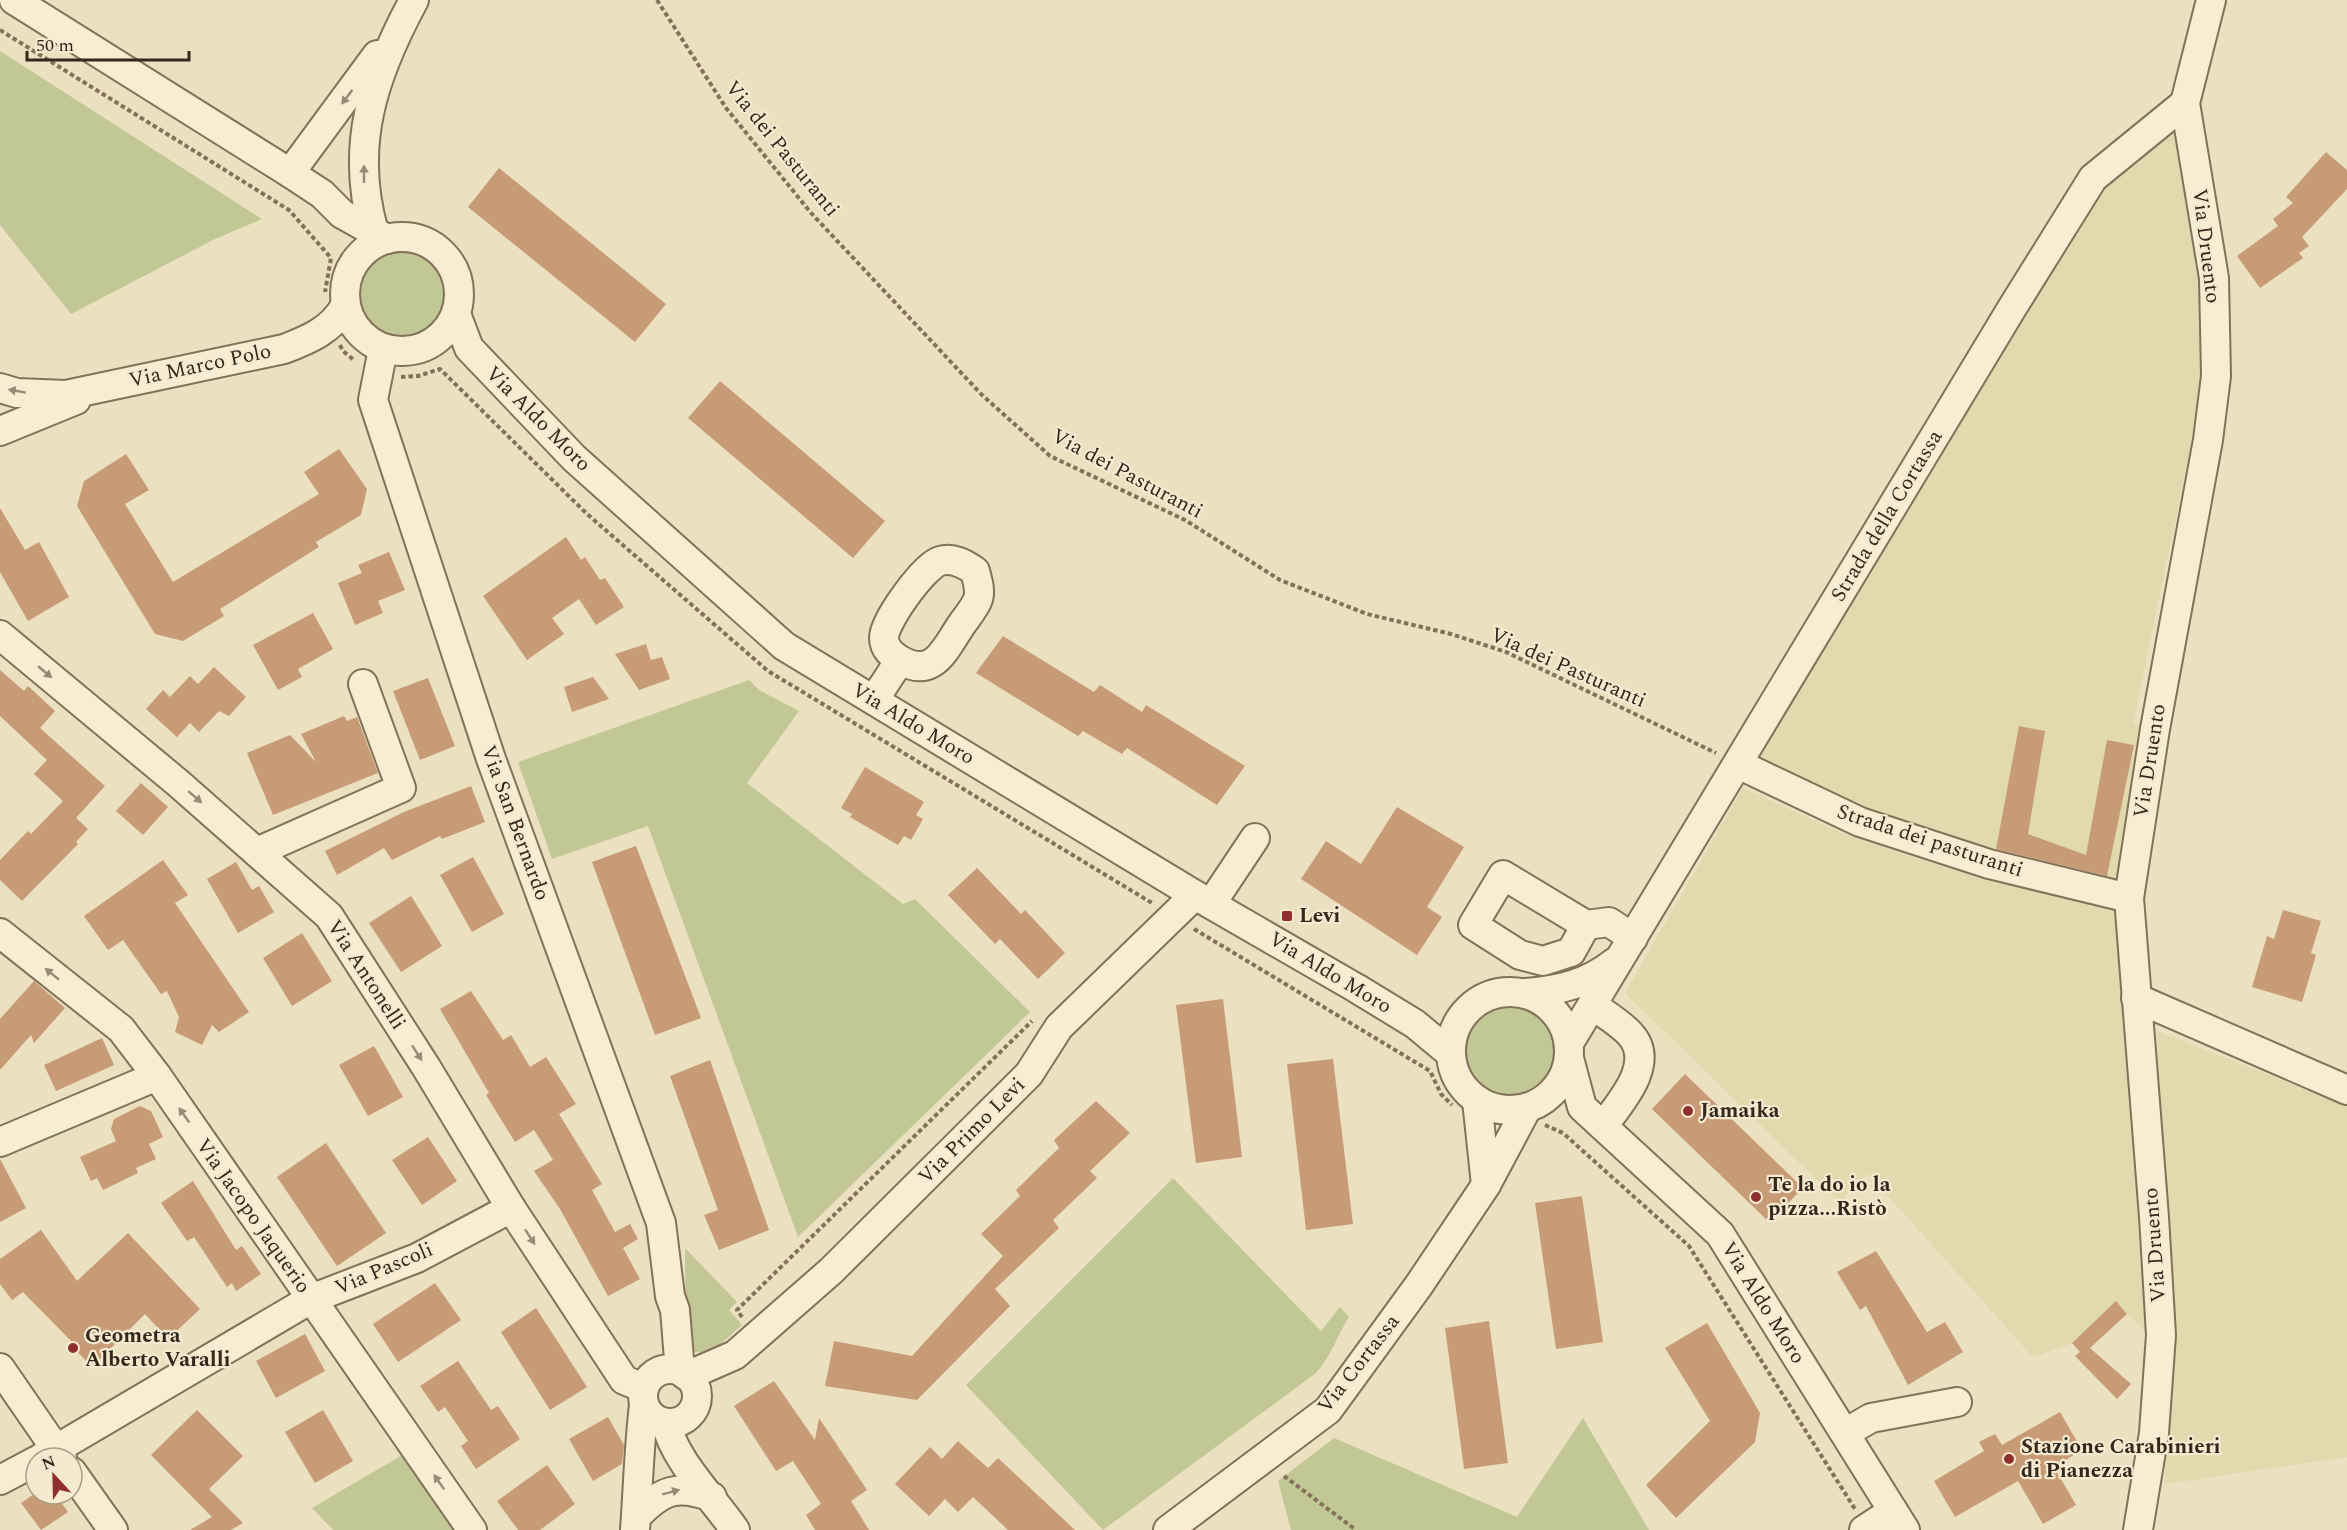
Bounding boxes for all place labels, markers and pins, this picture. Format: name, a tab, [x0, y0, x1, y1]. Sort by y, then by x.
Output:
place label: Levi	[1299, 900, 1340, 932]
marker: Levi	[1280, 909, 1294, 923]
place label: Jamaika	[1700, 1095, 1780, 1127]
marker: Jamaika	[1681, 1104, 1695, 1118]
place label: Te la do io la pizza...Ristò	[1768, 1169, 1891, 1225]
marker: Te la do io la pizza...Ristò	[1749, 1190, 1763, 1204]
place label: Geometra Alberto Varalli	[85, 1320, 231, 1376]
marker: Geometra Alberto Varalli	[66, 1341, 80, 1355]
place label: Stazione Carabinieri di Pianezza	[2021, 1431, 2221, 1487]
marker: Stazione Carabinieri di Pianezza	[2002, 1452, 2016, 1466]

